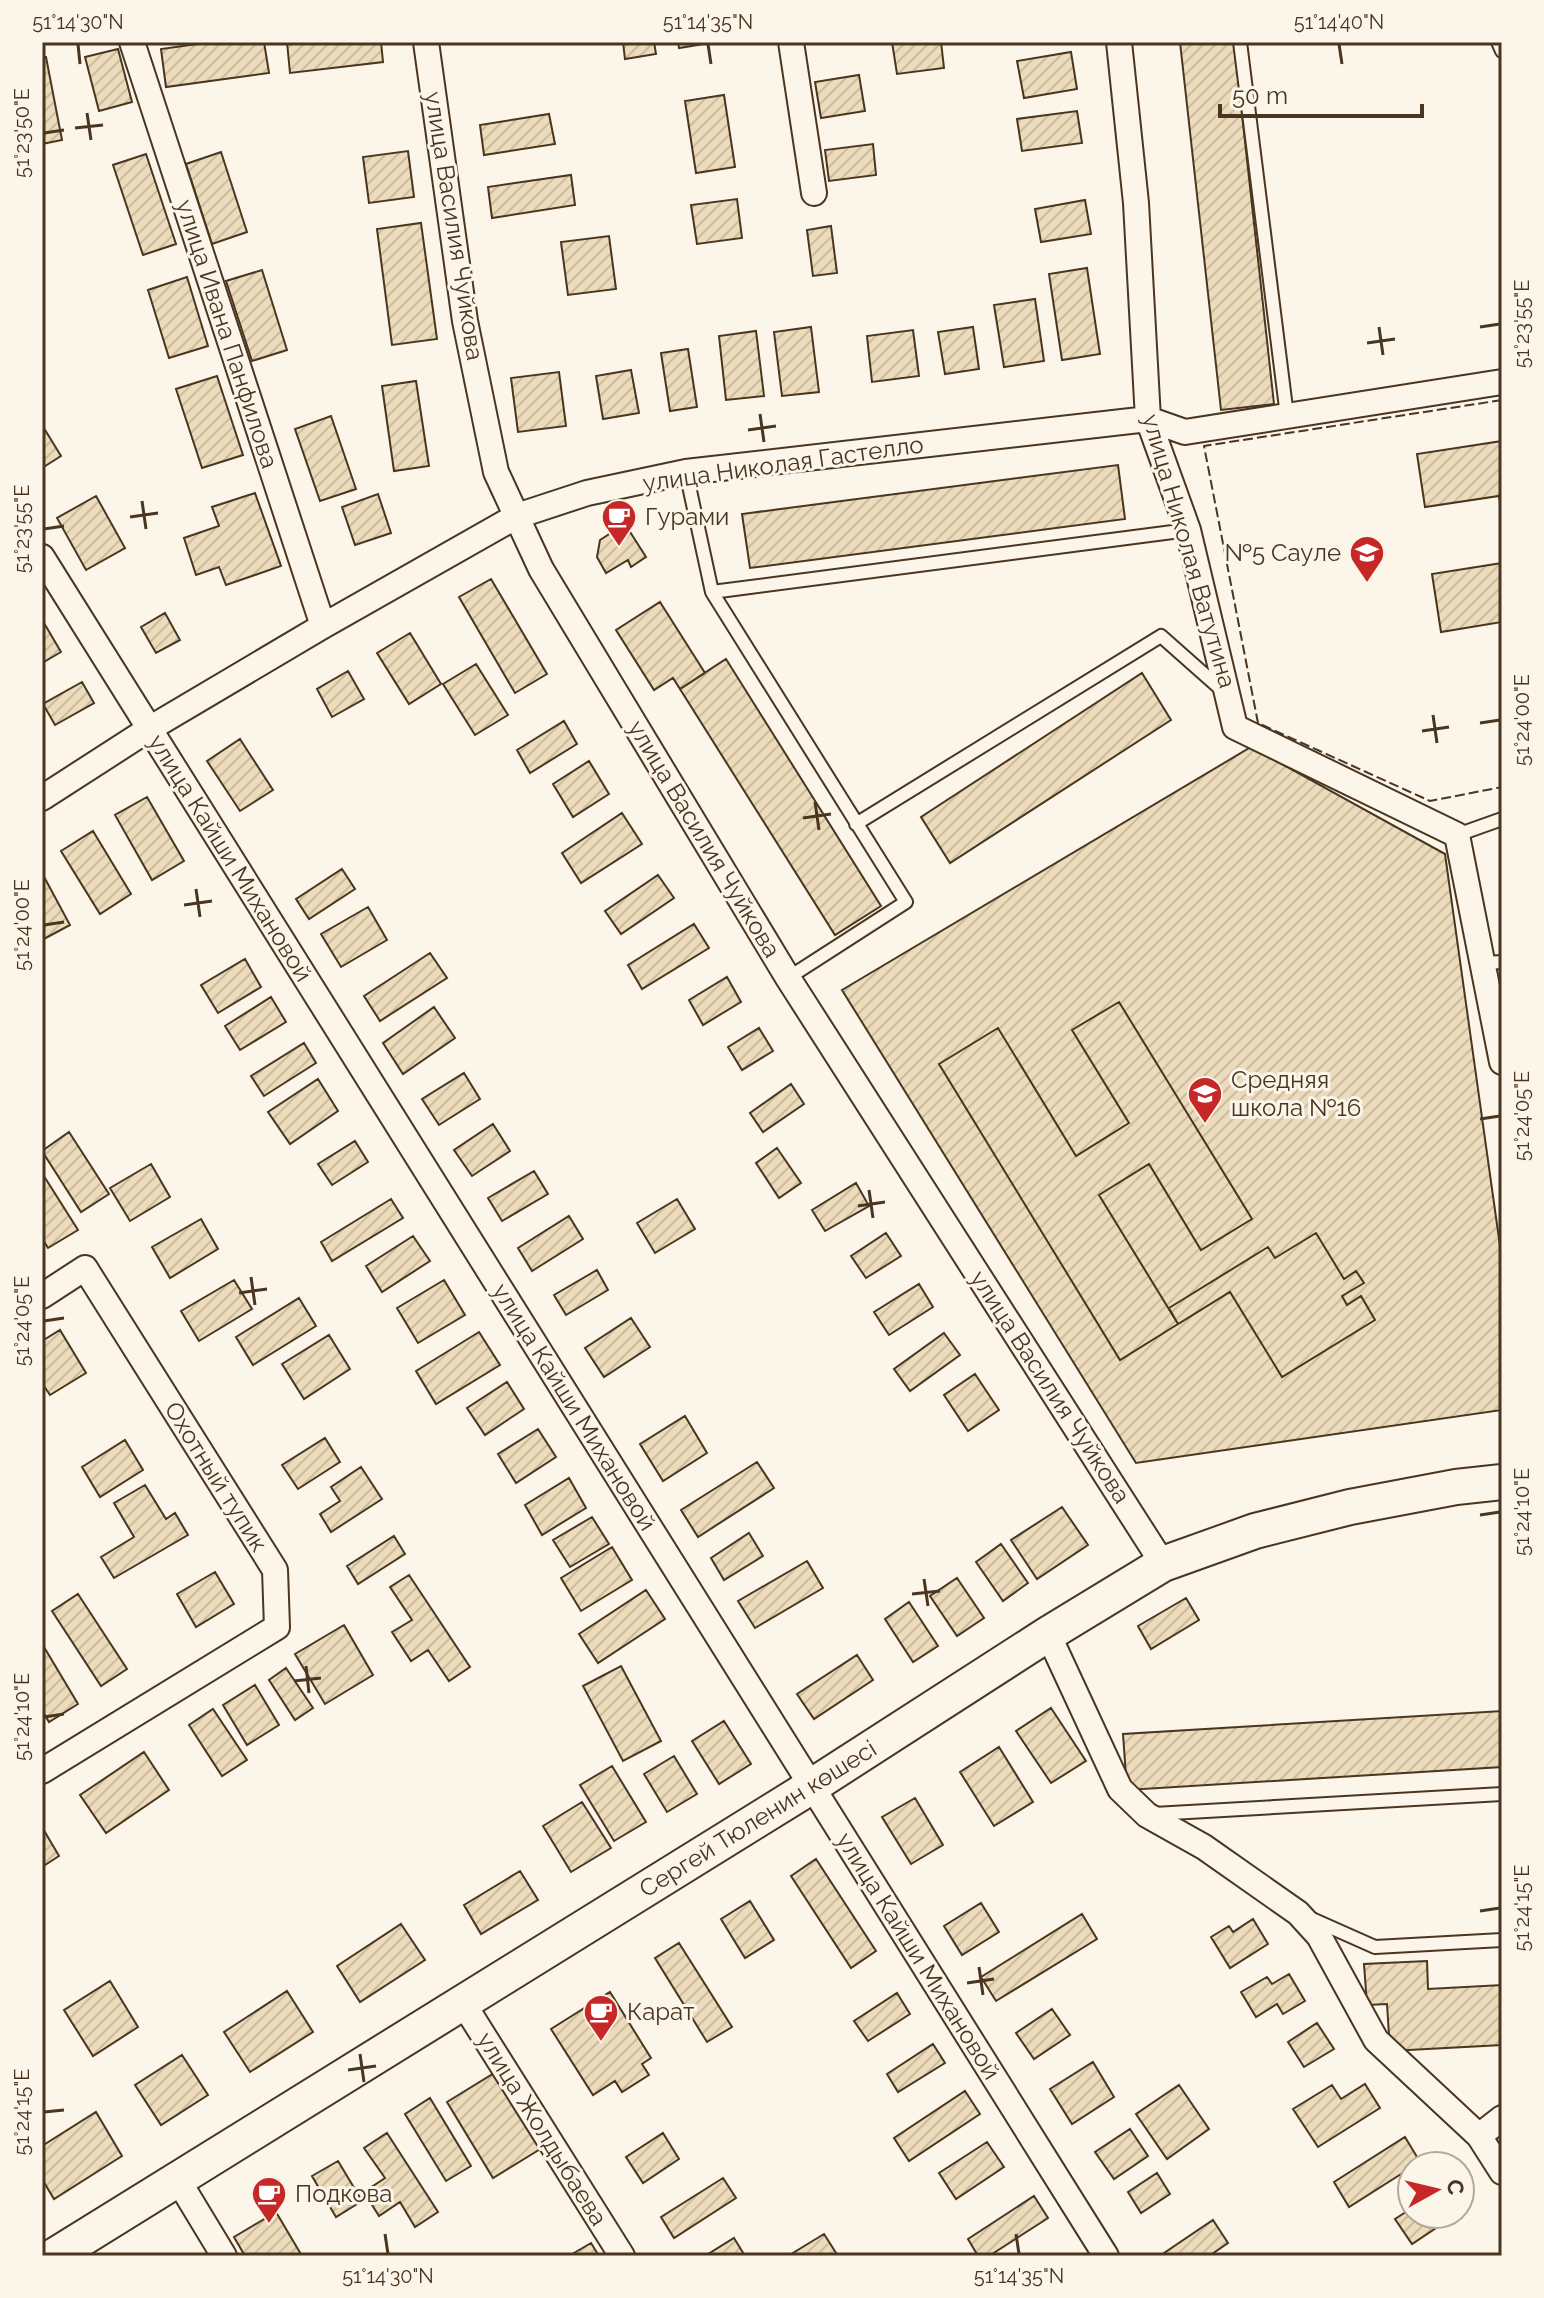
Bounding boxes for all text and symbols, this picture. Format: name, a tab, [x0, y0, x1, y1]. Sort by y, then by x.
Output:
text: 51°14'30"N	[32, 10, 124, 34]
text: 51°14'35"N	[663, 10, 753, 34]
text: 51°14'40"N	[1294, 10, 1384, 34]
scale bar	[1220, 68, 1422, 118]
text: 50 m	[1232, 81, 1288, 110]
text: 51°23'50"E	[10, 88, 34, 178]
street label: улица Василия Чуйкова	[419, 89, 490, 362]
street label: улица Ивана Панфилова	[170, 196, 285, 472]
text: 51°23'55"E	[1510, 280, 1534, 368]
street label: улица Николая Ватутина	[1136, 411, 1242, 691]
street label: улица Николая Гастелло	[641, 429, 925, 498]
text: 51°23'55"E	[10, 485, 34, 573]
cafe icon: Гурами	[600, 498, 638, 548]
place label: Гурами	[645, 502, 729, 531]
school or university icon: №5 Сауле	[1348, 534, 1386, 584]
place label: №5 Сауле	[1225, 538, 1341, 567]
text: 51°24'00"E	[1510, 674, 1534, 766]
street label: улица Василия Чуйкова	[622, 715, 787, 963]
street label: улица Кайши Михановой	[142, 729, 319, 987]
text: 51°24'00"E	[10, 879, 34, 971]
place label: Средняя школа №16	[1231, 1065, 1361, 1122]
text: 51°24'05"E	[1510, 1071, 1534, 1161]
school or university icon: Средняя школа №16	[1186, 1075, 1224, 1125]
street label: улица Василия Чуйкова	[964, 1265, 1137, 1509]
text: 51°24'05"E	[10, 1276, 34, 1366]
street label: улица Кайши Михановой	[486, 1278, 663, 1536]
street label: Охотный тупик	[159, 1396, 274, 1557]
text: 51°24'10"E	[1510, 1468, 1534, 1556]
text: 51°24'10"E	[10, 1673, 34, 1761]
street label: Сергей Тюленин көшесі	[634, 1734, 882, 1903]
street label: улица Кайши Михановой	[830, 1827, 1007, 2085]
text: 51°24'15"E	[1510, 1865, 1534, 1951]
cafe icon: Карат	[582, 1993, 620, 2043]
place label: Карат	[627, 1997, 695, 2026]
street label: улица Жолдыбаева	[471, 2027, 614, 2231]
text: 51°24'15"E	[10, 2069, 34, 2155]
north arrow	[1396, 2150, 1476, 2230]
cafe icon: Подкова	[250, 2175, 288, 2225]
text: С	[1442, 2178, 1470, 2196]
place label: Подкова	[295, 2179, 392, 2208]
text: 51°14'30"N	[342, 2264, 434, 2288]
text: 51°14'35"N	[974, 2264, 1064, 2288]

